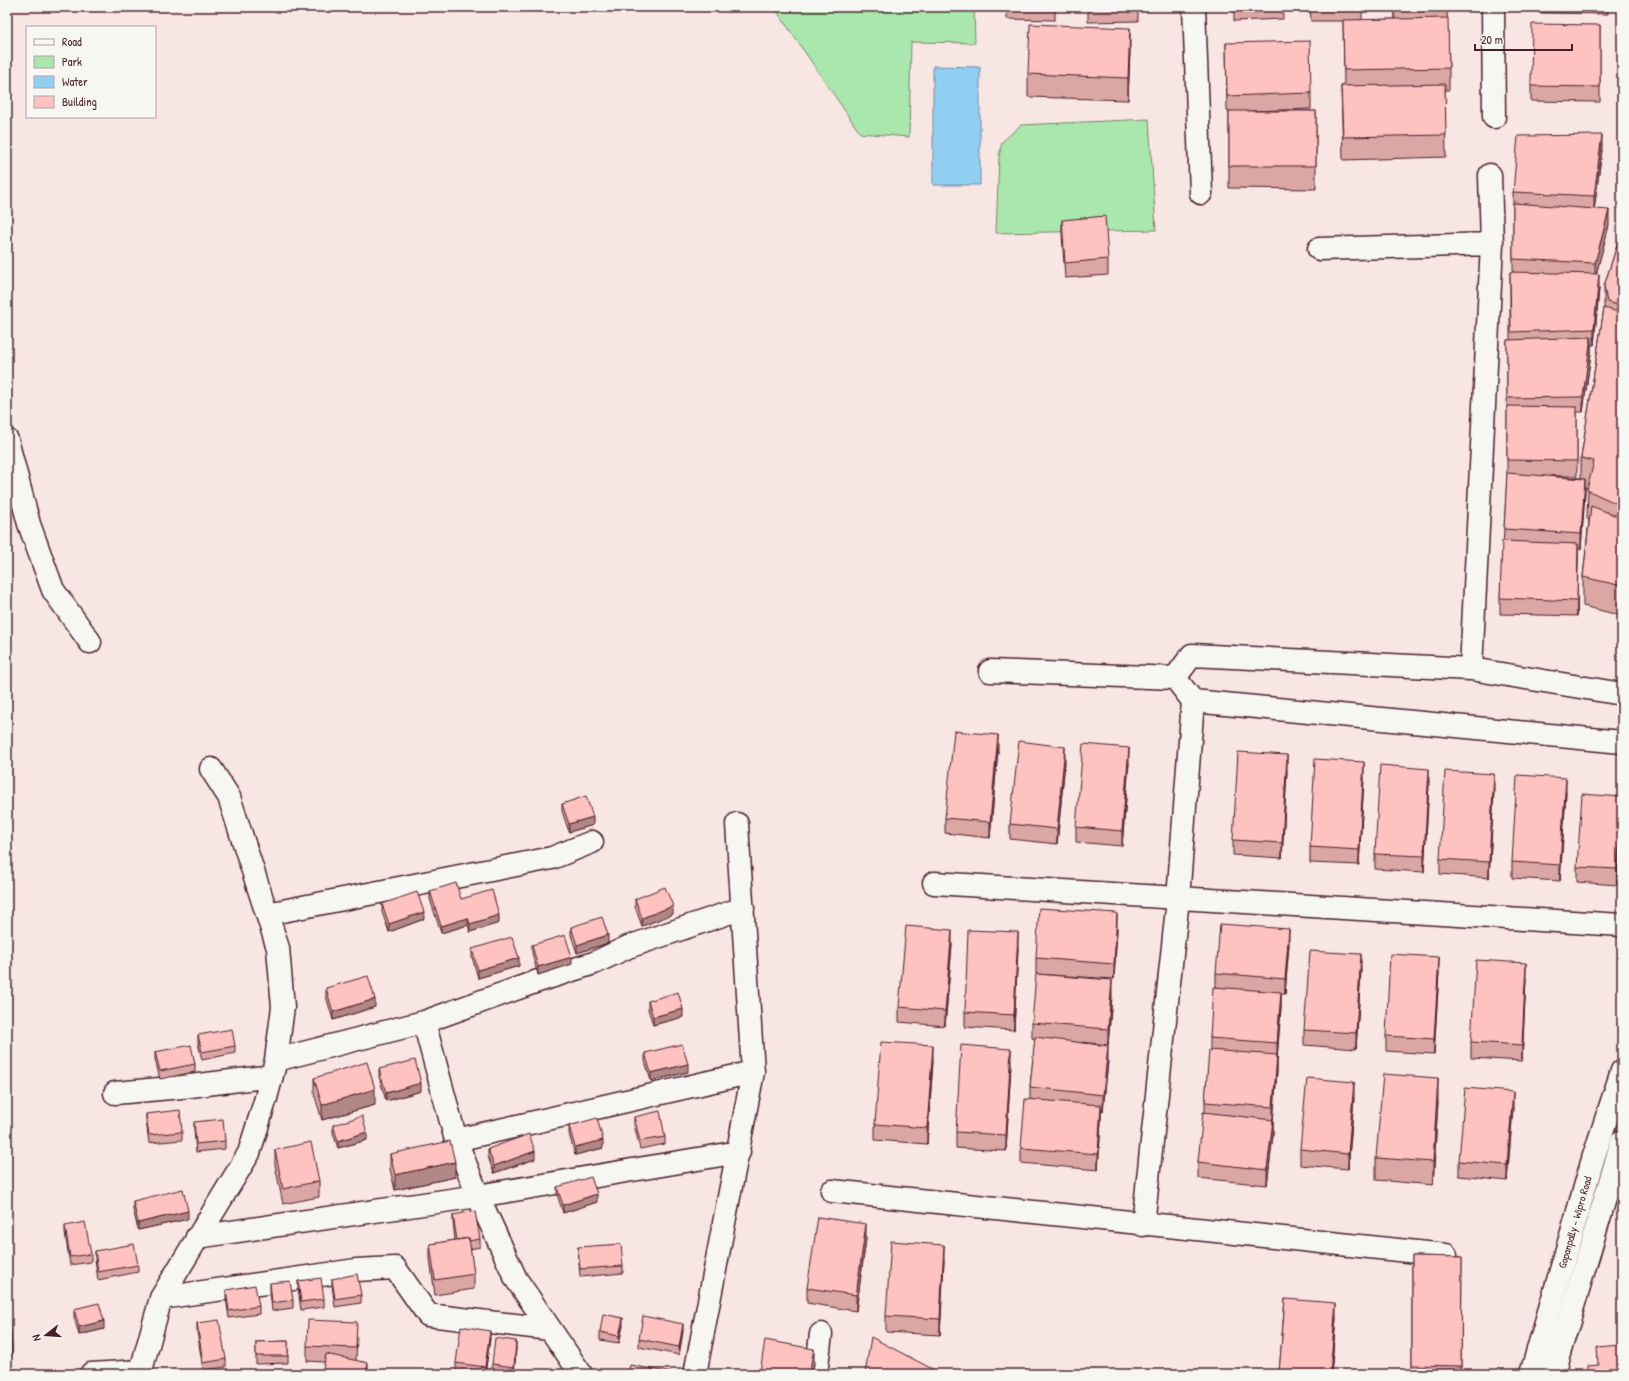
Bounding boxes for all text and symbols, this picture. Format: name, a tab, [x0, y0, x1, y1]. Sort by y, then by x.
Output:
legend	[26, 26, 156, 118]
scale bar	[1475, 26, 1572, 52]
text: 20 m	[1481, 31, 1503, 48]
text: Road	[62, 33, 82, 50]
text: Park	[62, 53, 82, 70]
text: Water	[62, 73, 88, 90]
text: Building	[62, 93, 97, 110]
street label: Gopanpally - Wipro Road	[1555, 1174, 1595, 1270]
north arrow	[26, 1315, 66, 1355]
text: N	[29, 1333, 44, 1343]

